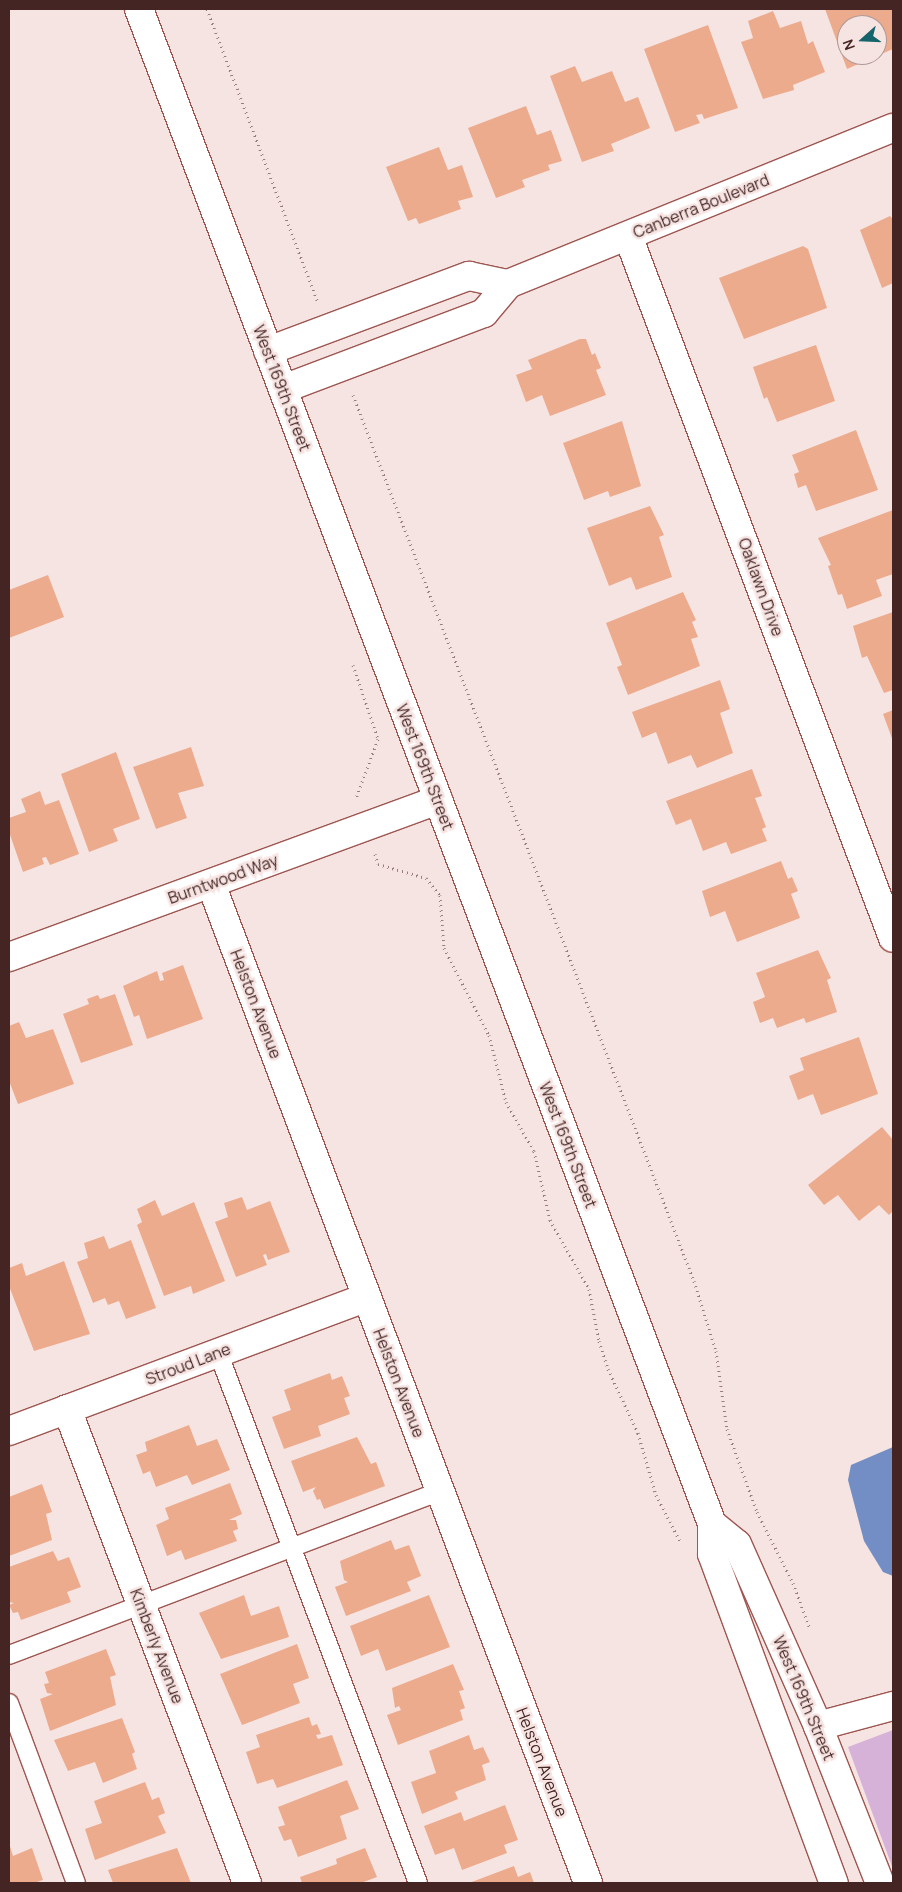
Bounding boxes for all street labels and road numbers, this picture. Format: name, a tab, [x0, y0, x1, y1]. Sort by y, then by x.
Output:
street label: Canberra Boulevard	[630, 170, 772, 242]
street label: West 169th Street	[249, 322, 315, 454]
street label: Oaklawn Drive	[734, 535, 788, 639]
street label: West 169th Street	[392, 701, 458, 833]
street label: Burntwood Way	[165, 850, 281, 908]
street label: Helston Avenue	[226, 947, 286, 1061]
street label: West 169th Street	[535, 1079, 601, 1211]
street label: Helston Avenue	[369, 1326, 429, 1440]
street label: Stroud Lane	[143, 1339, 233, 1389]
street label: Kimberly Avenue	[126, 1586, 188, 1706]
street label: West 169th Street	[769, 1633, 839, 1763]
street label: Helston Avenue	[512, 1705, 572, 1819]

